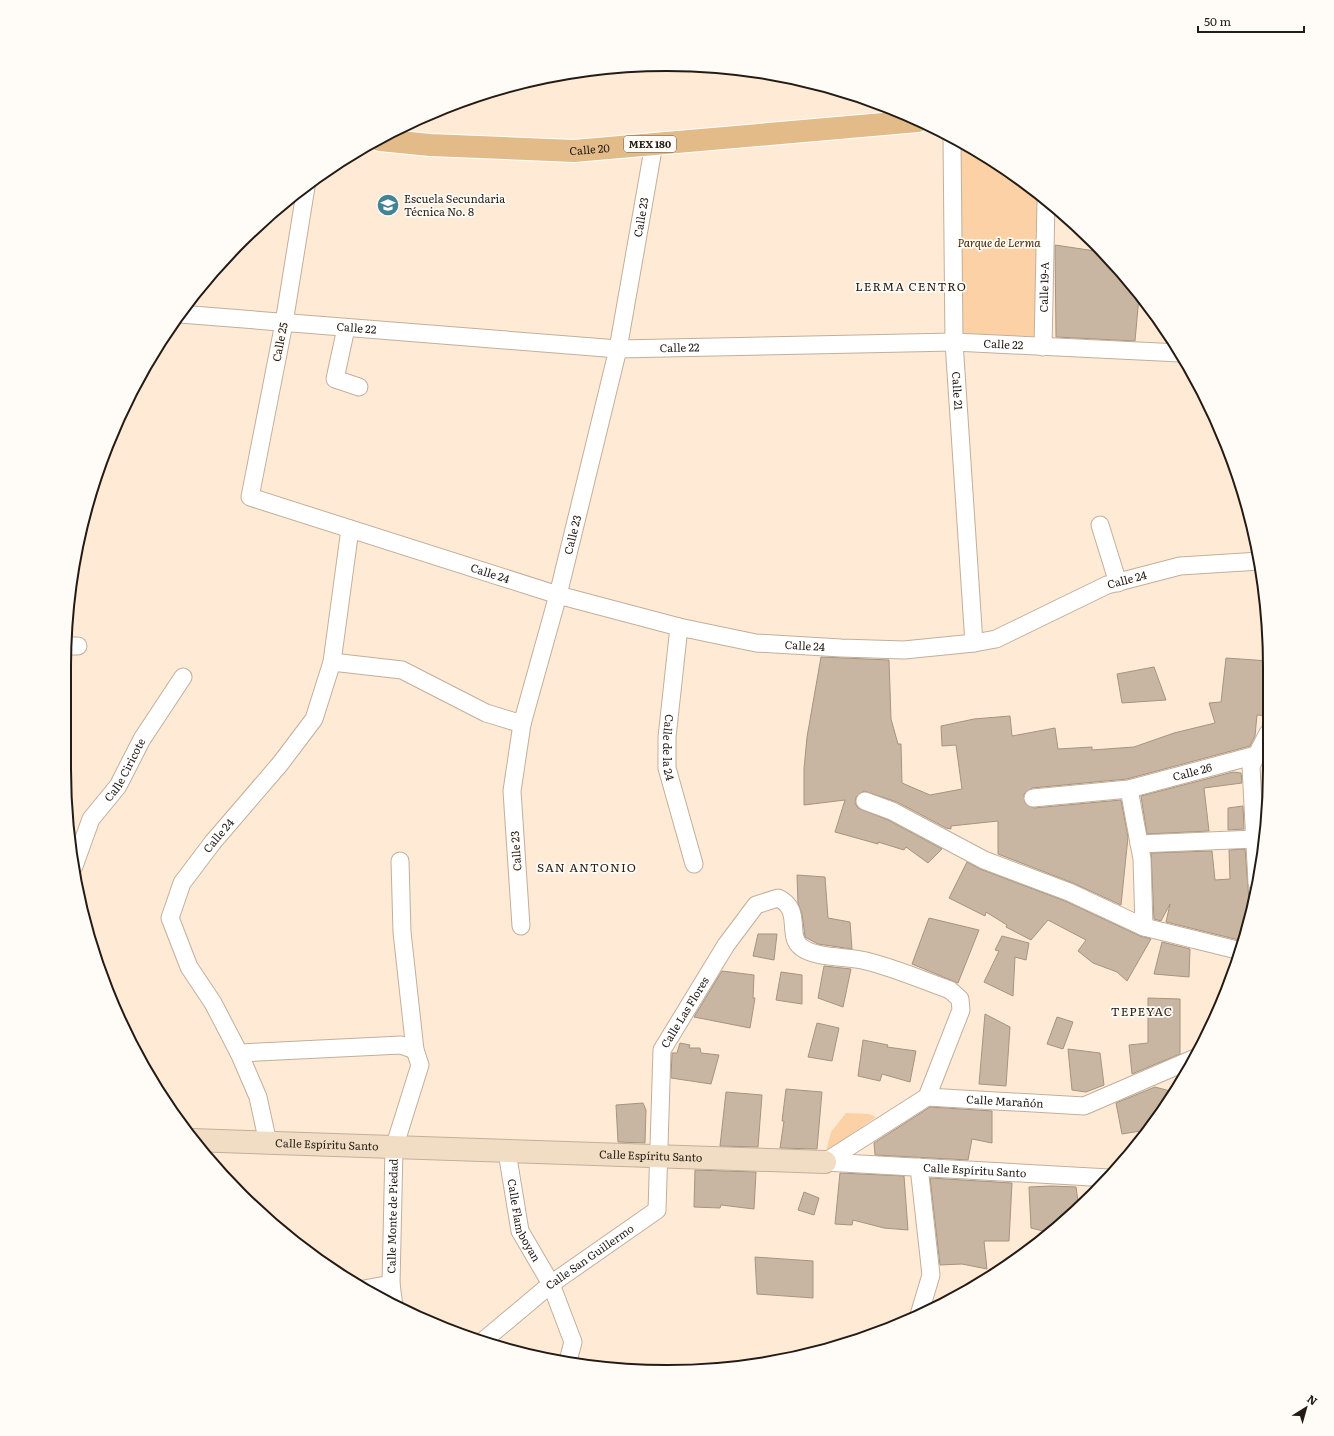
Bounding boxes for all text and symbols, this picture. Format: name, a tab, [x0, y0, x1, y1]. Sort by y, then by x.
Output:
scale bar	[1198, 8, 1304, 34]
text: 50 m	[1204, 12, 1231, 30]
road number: MEX 180	[624, 136, 676, 152]
street label: Calle 20	[569, 139, 610, 158]
place label: Escuela Secundaria Técnica No. 8	[404, 190, 505, 219]
school or university icon: Escuela Secundaria Técnica No. 8	[375, 192, 401, 218]
street label: Calle 23	[629, 196, 652, 238]
park label: Parque de Lerma	[957, 234, 1041, 250]
street label: Calle 19-A	[1035, 262, 1052, 312]
district label: LERMA CENTRO	[855, 277, 967, 295]
street label: Calle 22	[336, 318, 377, 337]
street label: Calle 25	[267, 320, 291, 363]
street label: Calle 22	[983, 334, 1024, 352]
street label: Calle 22	[659, 338, 700, 355]
street label: Calle 21	[949, 371, 968, 411]
street label: Calle 23	[559, 513, 584, 556]
street label: Calle 24	[469, 559, 512, 586]
street label: Calle 24	[1105, 566, 1148, 592]
street label: Calle 24	[784, 636, 826, 654]
street label: Calle de la 24	[660, 713, 679, 782]
street label: Calle Ciricote	[100, 735, 148, 804]
street label: Calle 26	[1171, 758, 1214, 784]
street label: Calle 24	[199, 814, 237, 856]
street label: Calle 23	[506, 830, 524, 872]
district label: SAN ANTONIO	[537, 858, 637, 876]
street label: Calle Las Flores	[656, 973, 712, 1051]
district label: TEPEYAC	[1111, 1002, 1173, 1020]
street label: Calle Marañón	[966, 1090, 1044, 1111]
street label: Calle Espíritu Santo	[275, 1134, 379, 1153]
street label: Calle Espíritu Santo	[599, 1145, 703, 1165]
street label: Calle Monte de Piedad	[382, 1158, 401, 1274]
street label: Calle Espíritu Santo	[923, 1159, 1027, 1180]
street label: Calle Flamboyan	[505, 1177, 545, 1264]
street label: Calle San Guillermo	[541, 1220, 637, 1293]
north arrow	[1286, 1388, 1326, 1428]
text: N	[1304, 1390, 1321, 1408]

